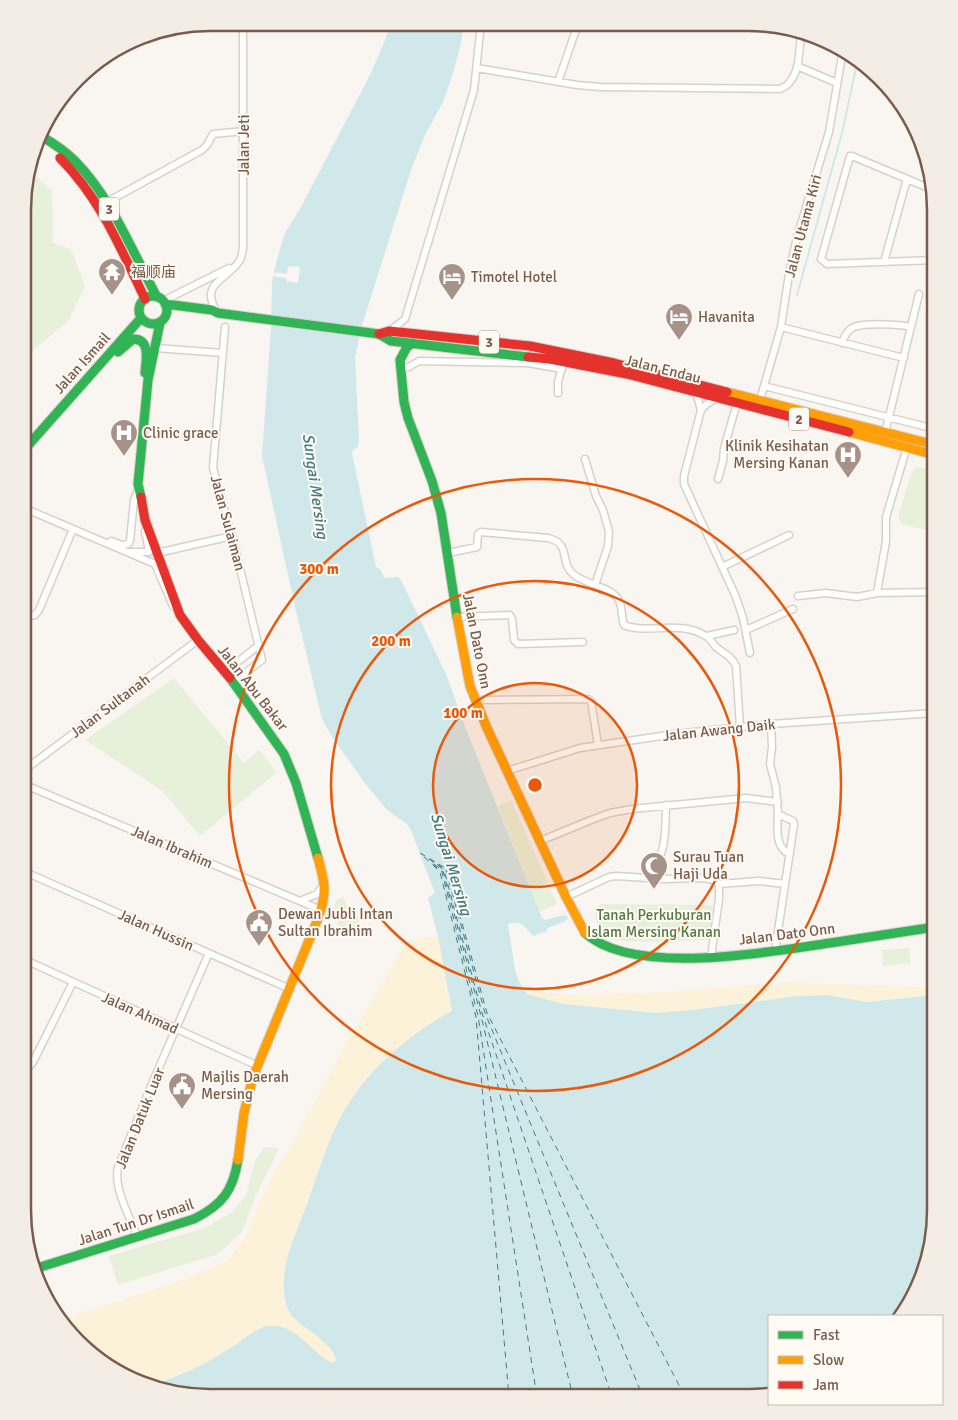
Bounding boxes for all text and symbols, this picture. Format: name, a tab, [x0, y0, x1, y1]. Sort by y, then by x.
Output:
street label: Jalan Jeti	[235, 114, 253, 176]
street label: Jalan Utama Kiri	[781, 172, 825, 280]
road number: 3	[99, 198, 119, 220]
temple icon: 福顺庙	[97, 257, 127, 296]
hotel icon: Timotel Hotel	[437, 262, 467, 301]
place label: 福顺庙	[131, 263, 176, 281]
place label: Timotel Hotel	[471, 268, 557, 286]
hotel icon: Havanita	[664, 302, 694, 341]
place label: Havanita	[698, 308, 755, 326]
street label: Jalan Ismail	[50, 329, 114, 397]
road number: 3	[479, 331, 499, 354]
street label: Jalan Endau	[623, 351, 703, 387]
road number: 2	[789, 408, 809, 430]
hospital icon: Clinic grace	[109, 418, 139, 457]
place label: Clinic grace	[143, 424, 218, 442]
water label: Sungai Mersing	[298, 432, 333, 542]
place label: Klinik Kesihatan Mersing Kanan	[725, 437, 829, 472]
hospital icon: Klinik Kesihatan Mersing Kanan	[833, 440, 863, 479]
street label: Jalan Sulaiman	[207, 473, 249, 573]
text: 300 m	[299, 560, 339, 578]
street label: Jalan Dato Onn	[459, 592, 495, 690]
text: 200 m	[371, 632, 411, 650]
street label: Jalan Abu Bakar	[214, 642, 292, 735]
street label: Jalan Sultanah	[67, 670, 153, 742]
text: 100 m	[443, 704, 483, 722]
street label: Jalan Awang Daik	[662, 715, 777, 745]
centre of rings	[526, 776, 544, 794]
water label: Sungai Mersing	[426, 811, 477, 919]
street label: Jalan Ibrahim	[128, 822, 216, 872]
place label: Surau Tuan Haji Uda	[673, 848, 744, 883]
mosque icon: Surau Tuan Haji Uda	[639, 851, 669, 890]
street label: Jalan Hussin	[115, 905, 197, 955]
place label: Dewan Jubli Intan Sultan Ibrahim	[278, 905, 393, 940]
park label: Tanah Perkuburan Islam Mersing Kanan	[587, 906, 721, 941]
public building icon: Dewan Jubli Intan Sultan Ibrahim	[244, 908, 274, 947]
street label: Jalan Dato Onn	[738, 919, 836, 949]
street label: Jalan Ahmad	[99, 988, 181, 1038]
street label: Jalan Datuk Luar	[112, 1064, 169, 1171]
place label: Majlis Daerah Mersing	[201, 1068, 289, 1103]
public building icon: Majlis Daerah Mersing	[167, 1071, 197, 1110]
street label: Jalan Tun Dr Ismail	[76, 1195, 196, 1249]
legend	[768, 1315, 943, 1405]
text: Fast	[813, 1326, 840, 1344]
text: Slow	[813, 1351, 844, 1369]
text: Jam	[813, 1376, 839, 1394]

